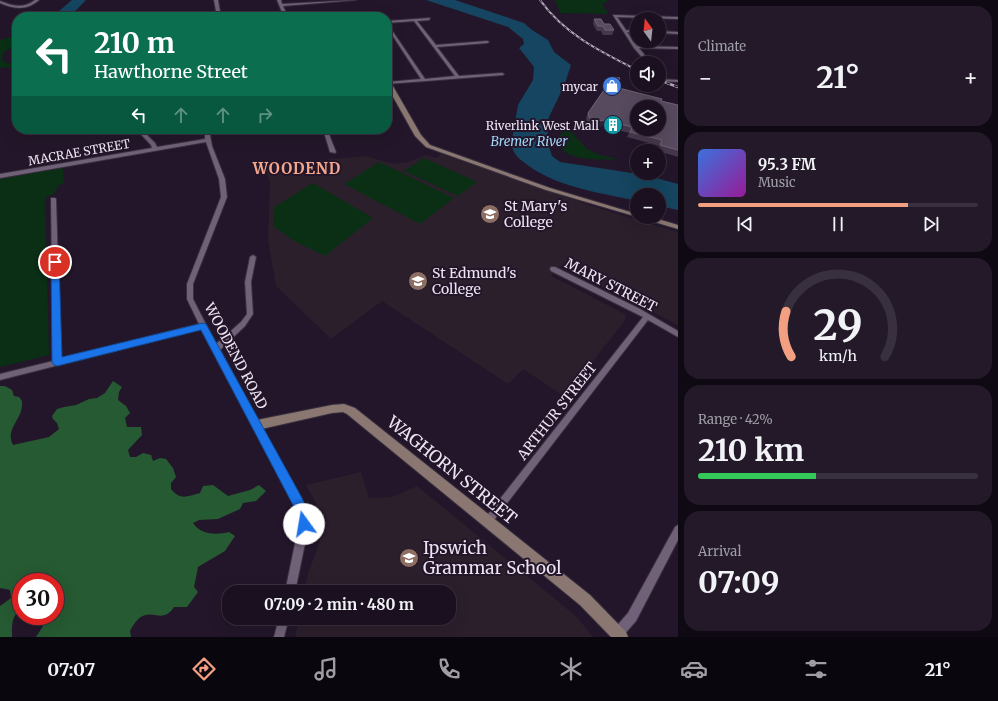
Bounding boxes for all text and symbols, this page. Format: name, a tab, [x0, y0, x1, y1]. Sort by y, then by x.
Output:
north arrow	[630, 12, 666, 48]
map controls	[630, 12, 666, 224]
text: 210 m	[94, 25, 175, 61]
icon: left	[28, 28, 80, 80]
text: Climate	[698, 38, 746, 55]
button: sound	[630, 56, 666, 92]
text: 21°	[816, 58, 860, 96]
text: Hawthorne Street	[94, 60, 248, 83]
text: −	[698, 64, 713, 92]
text: +	[963, 64, 978, 92]
shop icon: mycar	[601, 75, 623, 97]
place label: mycar	[562, 79, 599, 94]
button: layers	[630, 100, 666, 136]
icon: left	[128, 104, 150, 126]
icon: ahead	[170, 104, 192, 126]
icon: ahead	[212, 104, 234, 126]
icon: right	[254, 104, 276, 126]
building icon: Riverlink West Mall	[602, 114, 624, 136]
place label: Riverlink West Mall	[486, 118, 599, 133]
water label: Bremer River	[491, 133, 568, 150]
street label: MACRAE STREET	[27, 136, 132, 168]
button: +	[630, 144, 666, 180]
text: 95.3 FM	[758, 155, 816, 174]
district label: WOODEND	[252, 159, 341, 178]
text: Music	[758, 174, 796, 191]
button: −	[630, 188, 666, 224]
place label: St Mary's College	[504, 197, 567, 231]
school or university icon: St Mary's College	[479, 203, 501, 225]
icon: previous	[734, 213, 756, 235]
icon: pause	[827, 213, 849, 235]
icon: next	[920, 213, 942, 235]
pin	[38, 245, 72, 279]
icon: arrive	[44, 251, 66, 273]
street label: MARY STREET	[562, 254, 660, 316]
place label: St Edmund's College	[432, 264, 516, 298]
school or university icon: St Edmund's College	[407, 270, 429, 292]
text: 29	[813, 298, 863, 350]
street label: WOODEND ROAD	[200, 299, 272, 413]
text: km/h	[819, 346, 857, 364]
street label: ARTHUR STREET	[513, 358, 601, 464]
street label: WAGHORN STREET	[382, 410, 521, 529]
text: Range · 42%	[698, 411, 773, 428]
text: 210 km	[698, 431, 804, 469]
position arrow	[283, 503, 325, 545]
place label: Ipswich Grammar School	[423, 537, 561, 579]
text: Arrival	[698, 543, 741, 560]
school or university icon: Ipswich Grammar School	[398, 547, 420, 569]
text: 07:09	[698, 563, 779, 601]
speed limit sign: 30	[12, 573, 64, 625]
text: 07:09 · 2 min · 480 m	[264, 595, 414, 614]
icon: directions	[190, 655, 218, 683]
icon: music	[312, 655, 340, 683]
icon: phone	[435, 655, 463, 683]
icon: climate	[557, 655, 585, 683]
icon: car	[680, 655, 708, 683]
icon: filters	[802, 655, 830, 683]
text: 07:07	[47, 658, 95, 681]
text: 21°	[925, 658, 951, 681]

